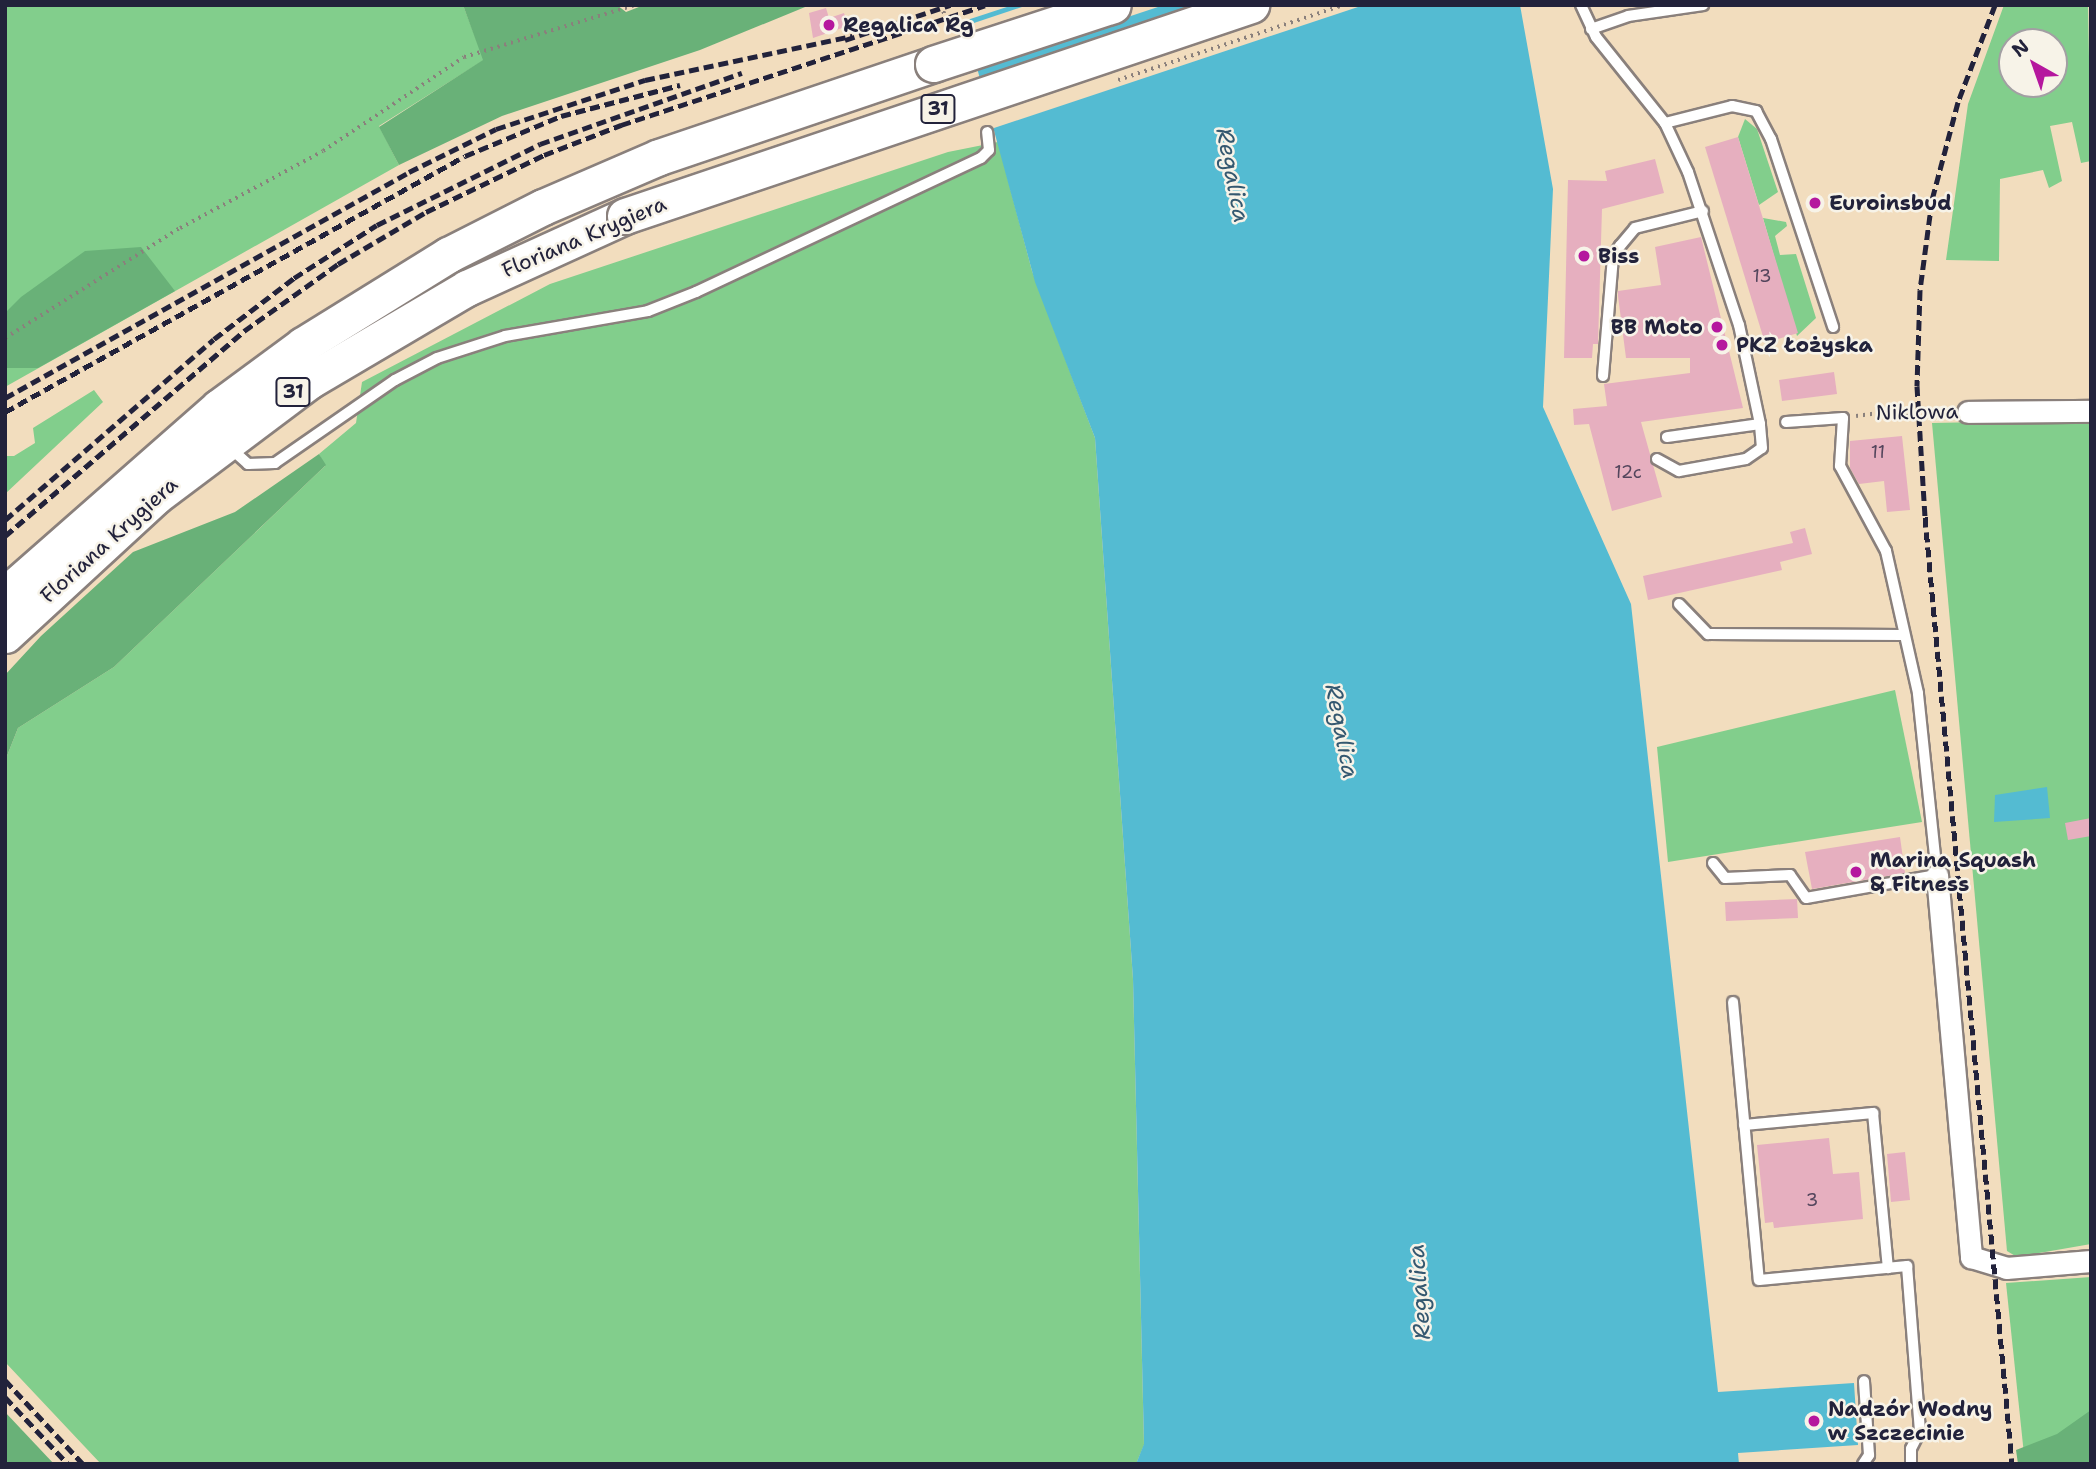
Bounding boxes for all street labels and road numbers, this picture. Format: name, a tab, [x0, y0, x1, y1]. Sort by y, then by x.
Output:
road number: 31	[919, 94, 957, 124]
street label: Floriana Krygiera	[498, 191, 670, 283]
road number: 31	[274, 376, 312, 408]
street label: Niklowa	[1875, 399, 1959, 425]
street label: Floriana Krygiera	[35, 472, 183, 608]

